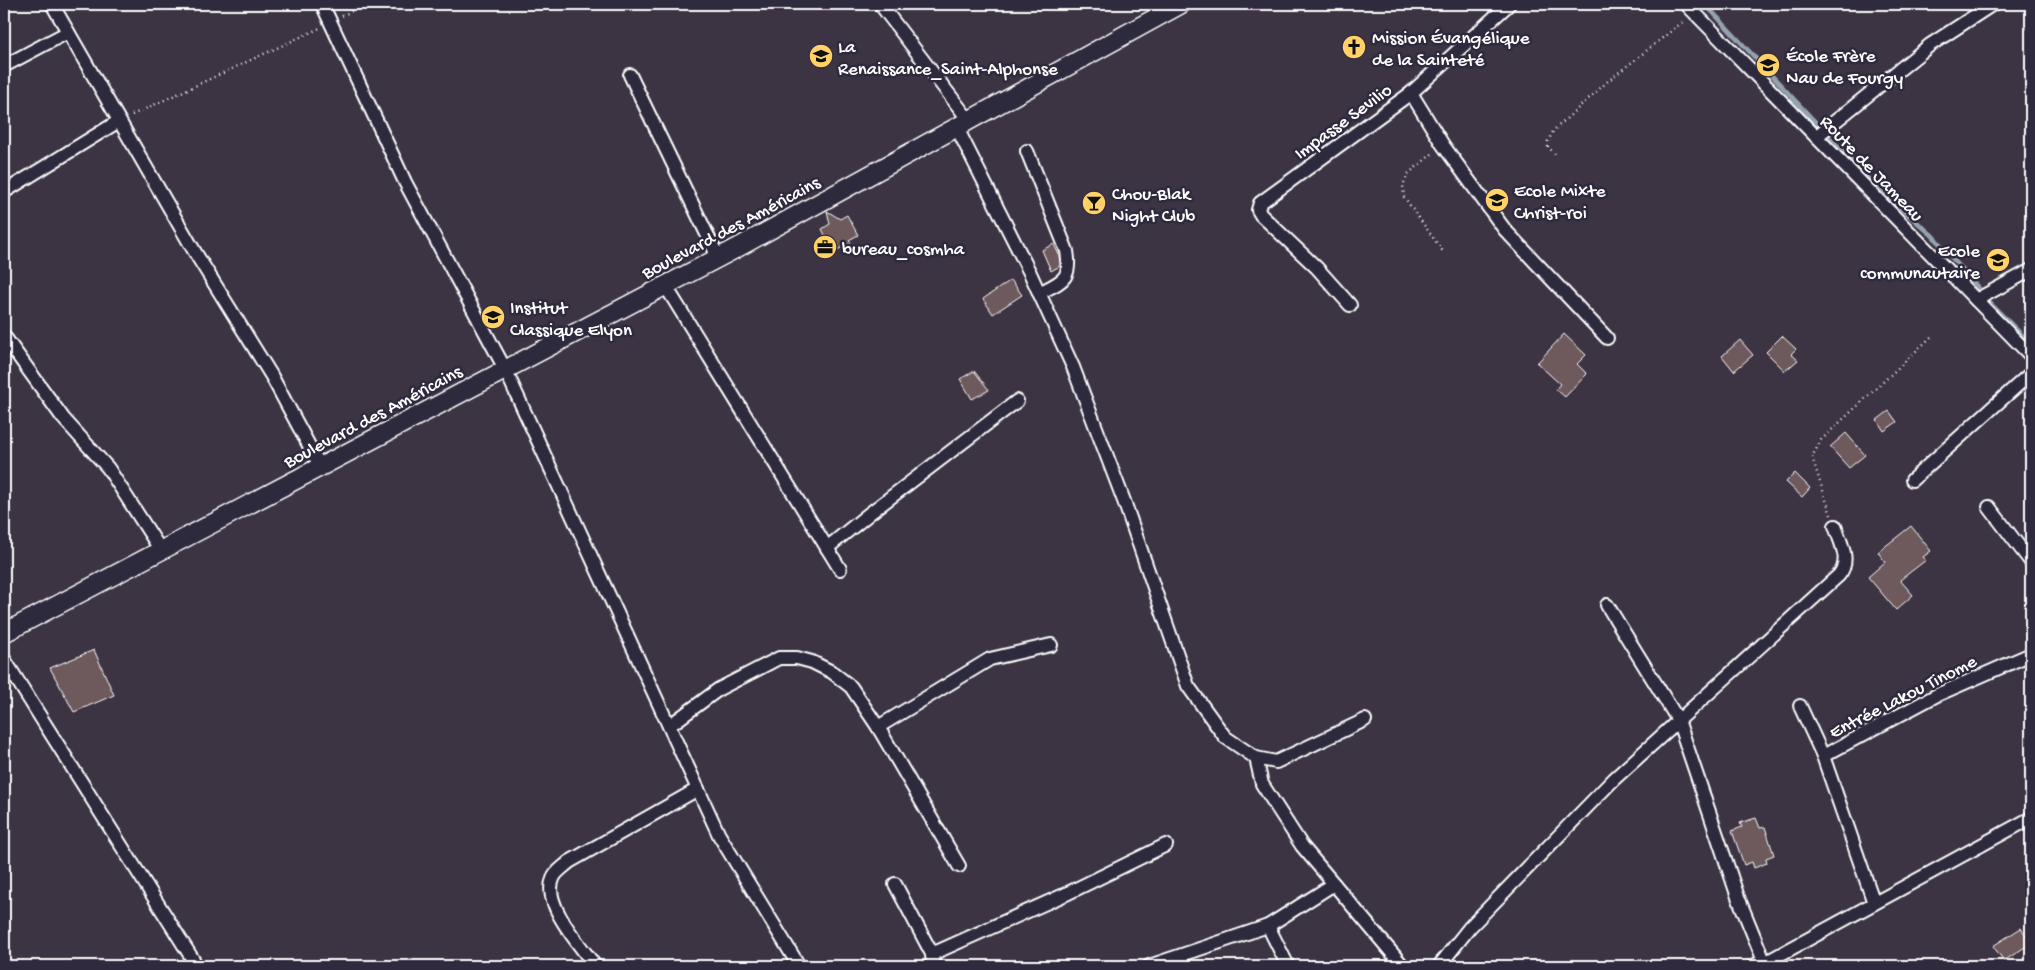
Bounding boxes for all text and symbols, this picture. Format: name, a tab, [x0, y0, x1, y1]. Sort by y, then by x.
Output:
place label: Mission Évangélique de la Sainteté	[1372, 28, 1530, 73]
church icon: Mission Évangélique de la Sainteté	[1341, 34, 1367, 60]
place label: La Renaissance_Saint-Alphonse	[838, 37, 1058, 82]
school or university icon: La Renaissance_Saint-Alphonse	[808, 43, 834, 69]
place label: École Frère Nau de Fourgy	[1786, 46, 1904, 91]
school or university icon: École Frère Nau de Fourgy	[1755, 52, 1781, 78]
street label: Impasse Sevilio	[1291, 79, 1398, 166]
street label: Route de Jameau	[1814, 111, 1927, 228]
street label: Boulevard des Américains	[638, 172, 826, 286]
place label: Ecole Mixte Christ-roi	[1514, 181, 1606, 226]
place label: Chou-Blak Night Club	[1112, 184, 1195, 229]
school or university icon: Ecole Mixte Christ-roi	[1484, 187, 1510, 213]
bar icon: Chou-Blak Night Club	[1081, 190, 1107, 216]
office icon: bureau_cosmha	[812, 234, 838, 260]
place label: bureau_cosmha	[842, 239, 966, 262]
place label: Ecole communautaire	[1860, 241, 1980, 286]
school or university icon: Ecole communautaire	[1985, 247, 2011, 273]
place label: Institut Classique Elyon	[510, 298, 632, 343]
school or university icon: Institut Classique Elyon	[480, 304, 506, 330]
street label: Boulevard des Américains	[280, 361, 468, 475]
street label: Entrée Lakou Tinome	[1826, 651, 1981, 745]

